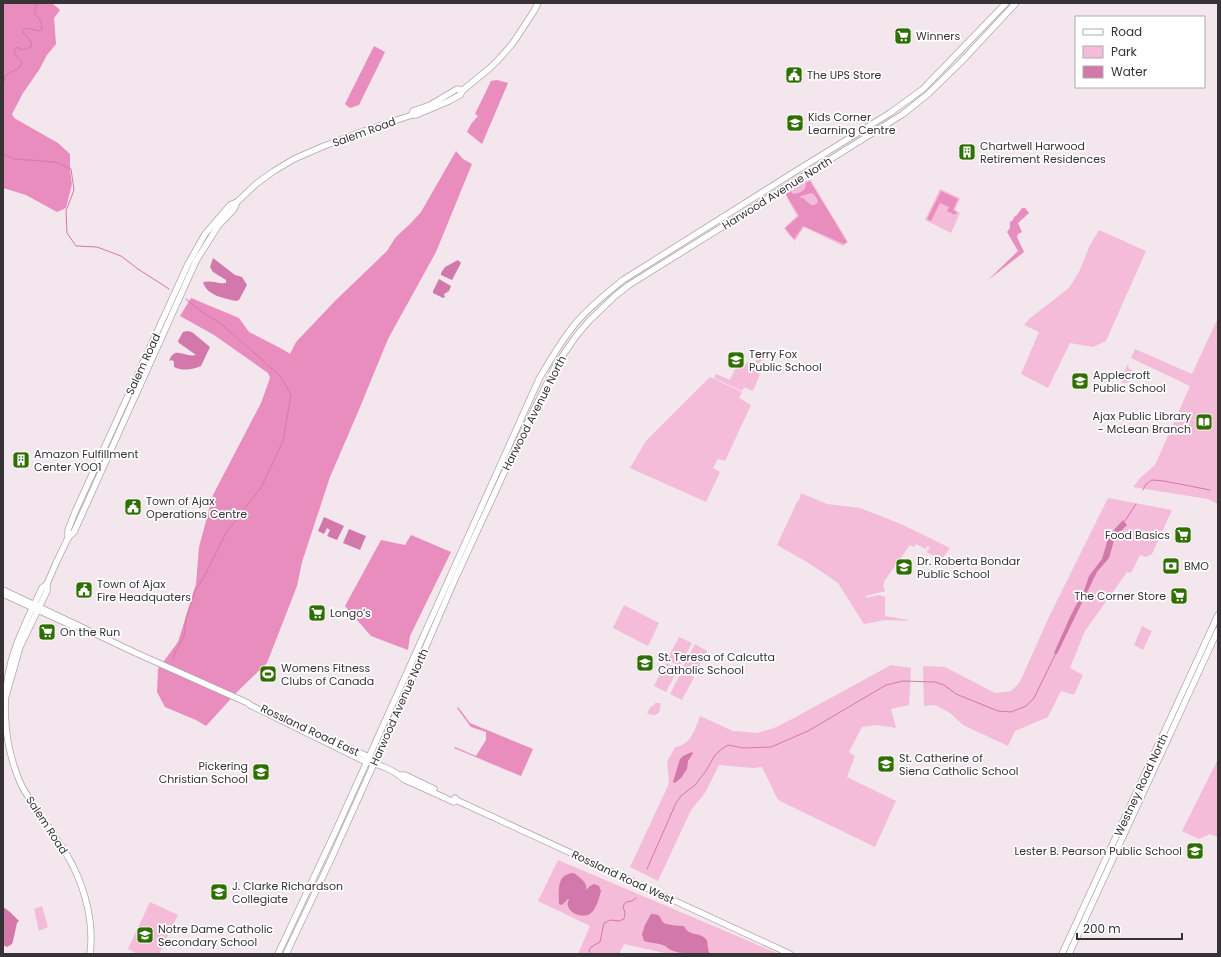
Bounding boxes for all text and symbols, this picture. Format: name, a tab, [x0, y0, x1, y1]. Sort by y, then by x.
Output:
legend	[1075, 16, 1205, 88]
text: Road	[1111, 23, 1142, 40]
supermarket icon: Winners	[893, 26, 913, 46]
place label: Winners	[916, 28, 960, 44]
text: Park	[1111, 43, 1138, 60]
text: Water	[1111, 63, 1148, 80]
public building icon: The UPS Store	[784, 65, 804, 85]
place label: The UPS Store	[807, 67, 882, 83]
place label: Kids Corner Learning Centre	[808, 109, 896, 138]
street label: Salem Road	[330, 113, 398, 151]
school or university icon: Kids Corner Learning Centre	[785, 113, 805, 133]
place label: Chartwell Harwood Retirement Residences	[980, 138, 1106, 167]
building icon: Chartwell Harwood Retirement Residences	[957, 142, 977, 162]
street label: Harwood Avenue North	[719, 153, 835, 233]
street label: Salem Road	[122, 331, 164, 397]
place label: Terry Fox Public School	[749, 346, 822, 375]
school or university icon: Terry Fox Public School	[726, 350, 746, 370]
street label: Harwood Avenue North	[498, 353, 570, 473]
place label: Applecroft Public School	[1093, 367, 1166, 396]
school or university icon: Applecroft Public School	[1070, 371, 1090, 391]
place label: Ajax Public Library - McLean Branch	[1093, 408, 1192, 437]
library icon: Ajax Public Library - McLean Branch	[1194, 412, 1214, 432]
place label: Amazon Fulfillment Center YOO1	[34, 446, 138, 475]
building icon: Amazon Fulfillment Center YOO1	[11, 450, 31, 470]
place label: Town of Ajax Operations Centre	[146, 493, 247, 522]
public building icon: Town of Ajax Operations Centre	[123, 497, 143, 517]
supermarket icon: Food Basics	[1173, 525, 1193, 545]
place label: Food Basics	[1105, 527, 1170, 543]
place label: Dr. Roberta Bondar Public School	[917, 553, 1020, 582]
bank icon: BMO	[1161, 556, 1181, 576]
school or university icon: Dr. Roberta Bondar Public School	[894, 557, 914, 577]
place label: BMO	[1184, 558, 1209, 574]
place label: Town of Ajax Fire Headquaters	[97, 576, 191, 605]
public building icon: Town of Ajax Fire Headquaters	[74, 580, 94, 600]
supermarket icon: The Corner Store	[1169, 586, 1189, 606]
place label: The Corner Store	[1074, 588, 1166, 604]
supermarket icon: Longo's	[307, 603, 327, 623]
place label: Longo's	[330, 605, 371, 621]
supermarket icon: On the Run	[37, 622, 57, 642]
place label: On the Run	[60, 624, 120, 640]
street label: Harwood Avenue North	[366, 646, 432, 768]
place label: St. Teresa of Calcutta Catholic School	[658, 649, 775, 678]
school or university icon: St. Teresa of Calcutta Catholic School	[635, 653, 655, 673]
place label: Womens Fitness Clubs of Canada	[281, 660, 374, 689]
sports icon: Womens Fitness Clubs of Canada	[258, 664, 278, 684]
street label: Rossland Road East	[258, 700, 362, 760]
street label: Westney Road North	[1110, 731, 1172, 839]
place label: St. Catherine of Siena Catholic School	[899, 750, 1018, 779]
school or university icon: St. Catherine of Siena Catholic School	[876, 754, 896, 774]
place label: Pickering Christian School	[159, 758, 248, 787]
school or university icon: Pickering Christian School	[251, 762, 271, 782]
street label: Salem Road	[22, 793, 72, 857]
school or university icon: Lester B. Pearson Public School	[1185, 841, 1205, 861]
place label: Lester B. Pearson Public School	[1015, 843, 1182, 859]
street label: Rossland Road West	[569, 846, 677, 908]
place label: J. Clarke Richardson Collegiate	[232, 878, 343, 907]
school or university icon: J. Clarke Richardson Collegiate	[209, 882, 229, 902]
scale bar	[1077, 915, 1182, 941]
text: 200 m	[1083, 920, 1121, 937]
place label: Notre Dame Catholic Secondary School	[158, 921, 273, 950]
school or university icon: Notre Dame Catholic Secondary School	[135, 925, 155, 945]

